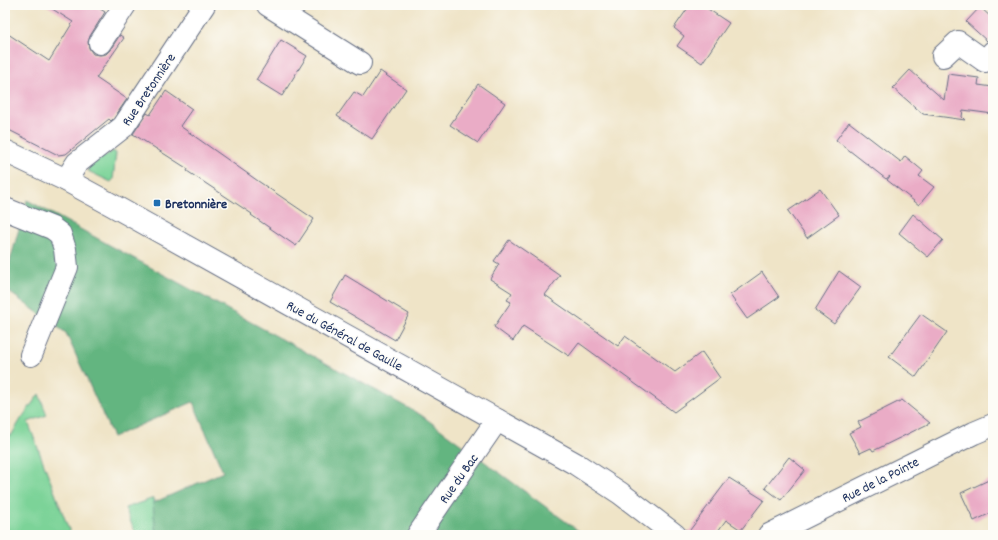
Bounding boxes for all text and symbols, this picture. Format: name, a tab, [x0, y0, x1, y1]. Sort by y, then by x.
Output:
street label: Rue Bretonnière	[118, 49, 182, 131]
place label: Bretonnière	[165, 195, 227, 215]
marker: Bretonnière	[152, 198, 162, 208]
street label: Rue du Général de Gaulle	[282, 296, 406, 377]
street label: Rue du Bac	[435, 450, 484, 508]
street label: Rue de la Pointe	[839, 453, 923, 509]

